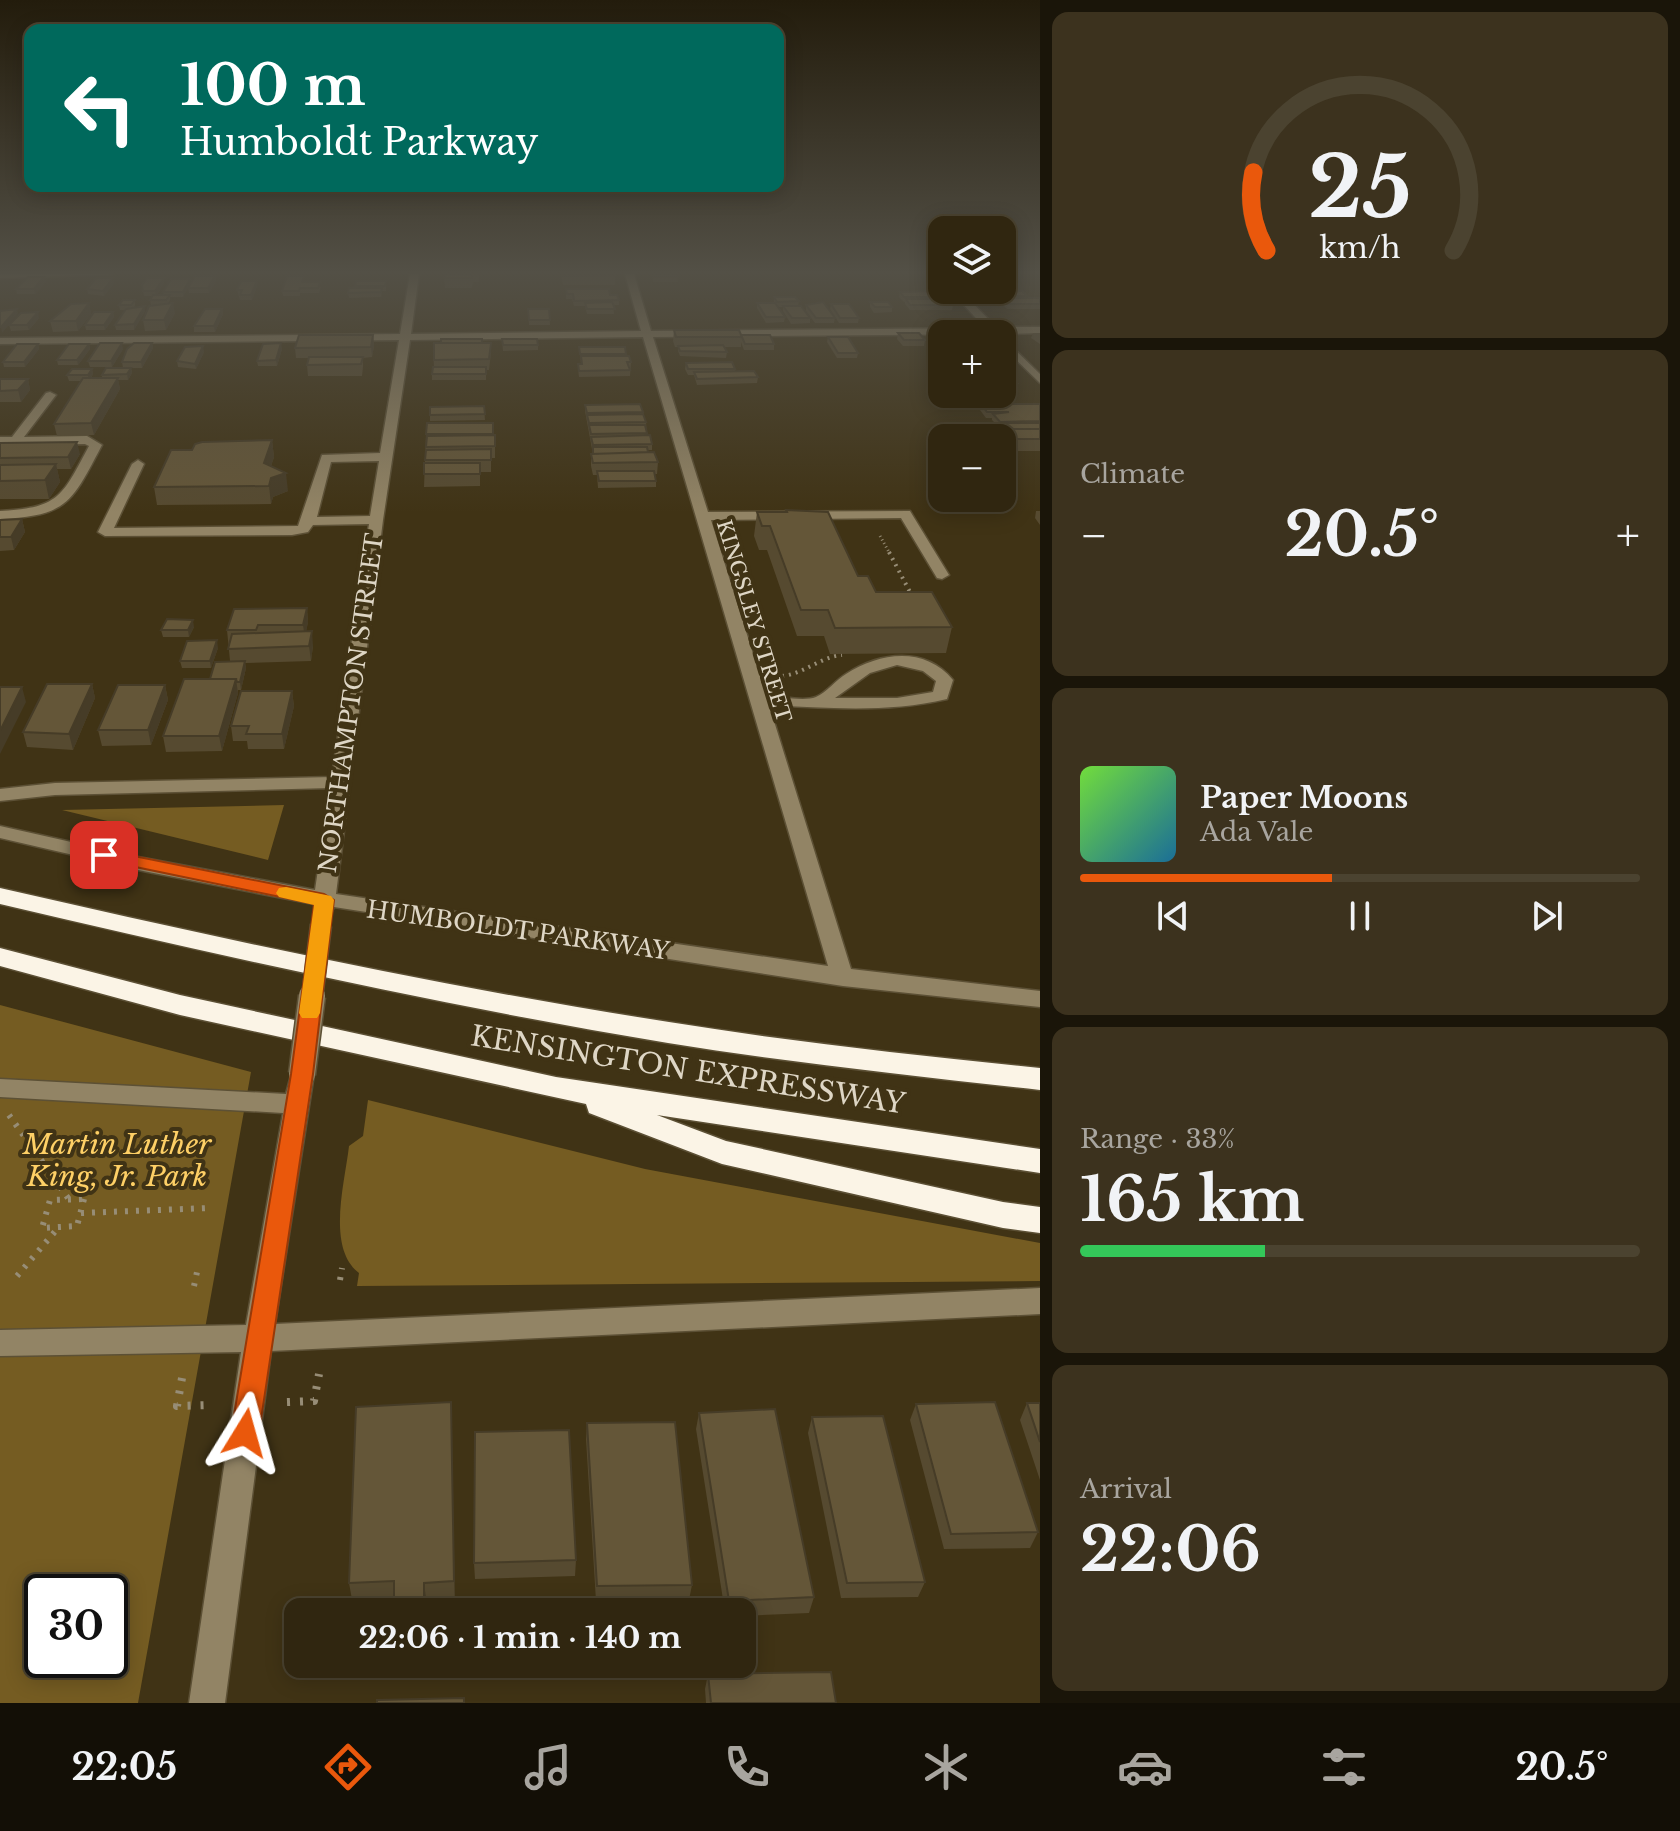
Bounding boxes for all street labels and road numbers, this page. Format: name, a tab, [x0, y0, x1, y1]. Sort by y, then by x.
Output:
street label: KINGSLEY STREET	[712, 517, 796, 725]
street label: NORTHAMPTON STREET	[313, 531, 389, 875]
street label: HUMBOLDT PARKWAY	[365, 894, 672, 966]
street label: KENSINGTON EXPRESSWAY	[468, 1018, 908, 1122]

